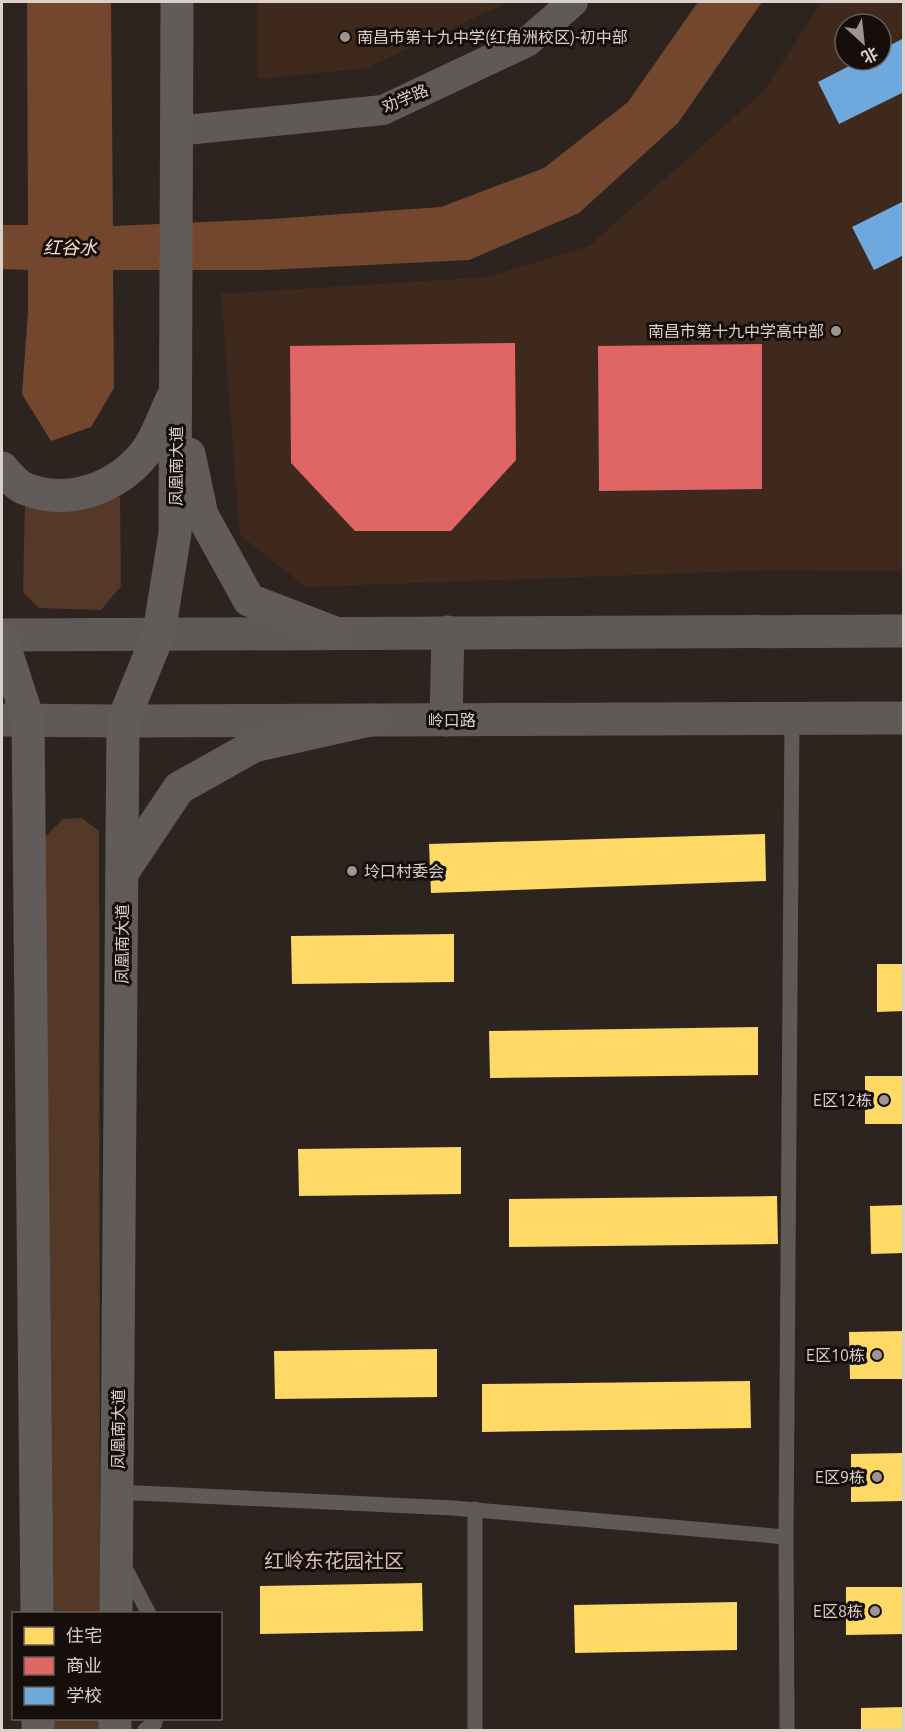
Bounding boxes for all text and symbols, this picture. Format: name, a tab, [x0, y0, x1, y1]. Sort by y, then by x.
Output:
north arrow	[833, 12, 893, 72]
place label: 南昌市第十九中学(红角洲校区)-初中部	[357, 28, 628, 47]
marker: 南昌市第十九中学(红角洲校区)-初中部	[338, 30, 352, 44]
text: 北	[859, 44, 881, 67]
street label: 劝学路	[379, 80, 431, 116]
water label: 红谷水	[43, 237, 98, 257]
place label: 南昌市第十九中学高中部	[648, 322, 824, 340]
marker: 南昌市第十九中学高中部	[829, 324, 843, 338]
street label: 凤凰南大道	[167, 426, 185, 506]
street label: 岭口路	[428, 711, 476, 729]
place label: 坽口村委会	[364, 862, 444, 880]
marker: 坽口村委会	[345, 864, 359, 878]
street label: 凤凰南大道	[113, 904, 131, 984]
place label: E区12栋	[813, 1091, 872, 1109]
marker: E区12栋	[877, 1093, 891, 1107]
place label: E区10栋	[806, 1346, 865, 1364]
marker: E区10栋	[870, 1348, 884, 1362]
street label: 凤凰南大道	[109, 1389, 127, 1469]
place label: E区9栋	[815, 1468, 865, 1486]
marker: E区9栋	[870, 1470, 884, 1484]
district label: 红岭东花园社区	[264, 1549, 404, 1572]
place label: E区8栋	[813, 1602, 863, 1620]
marker: E区8栋	[868, 1604, 882, 1618]
legend	[12, 1612, 222, 1720]
text: 住宅	[66, 1625, 102, 1645]
text: 商业	[66, 1655, 102, 1675]
text: 学校	[66, 1685, 102, 1705]

